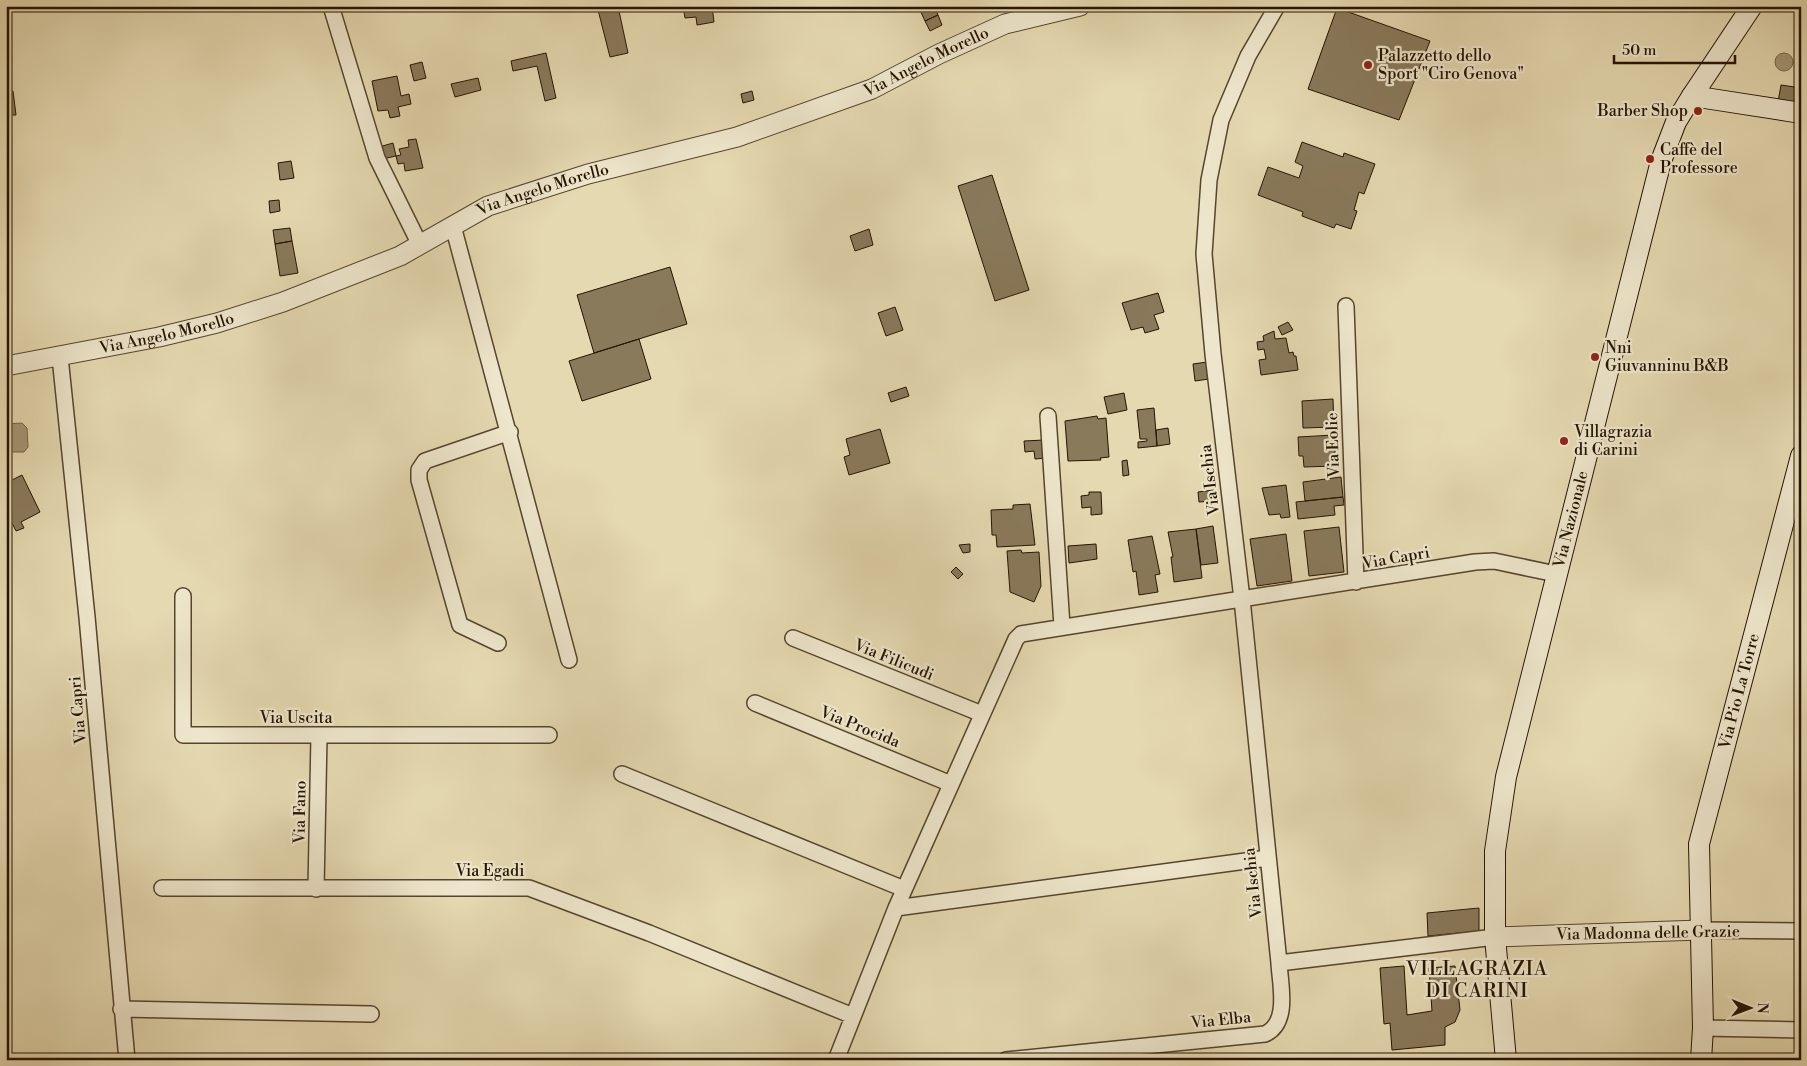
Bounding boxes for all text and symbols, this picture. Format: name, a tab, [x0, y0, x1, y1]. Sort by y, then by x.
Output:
street label: Via Angelo Morello	[860, 23, 992, 101]
scale bar	[1614, 32, 1736, 64]
text: 50 m	[1622, 41, 1656, 60]
place label: Palazzetto dello Sport "Ciro Genova"	[1378, 46, 1524, 84]
marker: Palazzetto dello Sport "Ciro Genova"	[1362, 59, 1374, 71]
place label: Barber Shop	[1597, 101, 1688, 121]
marker: Barber Shop	[1692, 105, 1704, 117]
place label: Caffè del Professore	[1660, 140, 1738, 178]
marker: Caffè del Professore	[1644, 153, 1656, 165]
street label: Via Angelo Morello	[472, 159, 611, 221]
street label: Via Angelo Morello	[97, 308, 237, 358]
place label: Nni Giuvanninu B&B	[1605, 338, 1729, 376]
marker: Nni Giuvanninu B&B	[1589, 351, 1601, 363]
street label: Via Eolie	[1322, 412, 1344, 479]
place label: Villagrazia di Carini	[1573, 422, 1653, 460]
marker: Villagrazia di Carini	[1558, 435, 1570, 447]
street label: Via Ischia	[1196, 443, 1224, 518]
street label: Via Nazionale	[1549, 469, 1593, 571]
street label: Via Capri	[1360, 542, 1431, 574]
street label: Via Pio La Torre	[1714, 631, 1764, 752]
street label: Via Filicudi	[850, 635, 937, 685]
street label: Via Capri	[65, 675, 91, 746]
street label: Via Procida	[816, 702, 904, 752]
street label: Via Uscita	[259, 708, 333, 728]
street label: Via Fano	[289, 780, 311, 845]
street label: Via Ischia	[1239, 846, 1267, 920]
street label: Via Egadi	[454, 861, 525, 881]
street label: Via Madonna delle Grazie	[1555, 921, 1740, 945]
district label: VILLAGRAZIA DI CARINI	[1405, 957, 1548, 1003]
north arrow	[1724, 984, 1774, 1034]
text: N	[1753, 1003, 1771, 1014]
street label: Via Elba	[1189, 1007, 1253, 1033]

